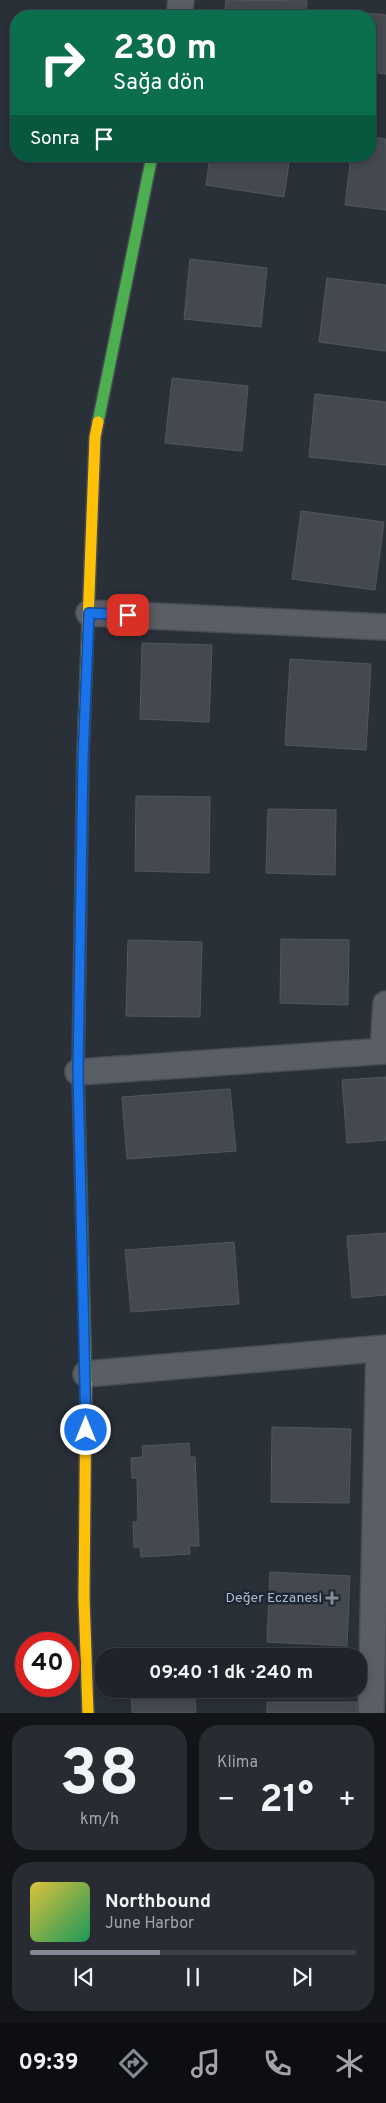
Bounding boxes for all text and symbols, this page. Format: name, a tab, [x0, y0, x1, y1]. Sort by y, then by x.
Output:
text: 230 m	[113, 27, 217, 71]
icon: right	[30, 30, 95, 95]
text: Sağa dön	[113, 70, 205, 97]
icon: arrive	[90, 125, 118, 153]
text: Sonra	[30, 127, 80, 151]
pin	[107, 594, 149, 636]
icon: arrive	[114, 601, 142, 629]
position arrow	[59, 1403, 111, 1455]
place label: Değer Eczanesi	[226, 1590, 322, 1607]
marker: Değer Eczanesi	[326, 1592, 338, 1604]
speed limit sign: 40	[15, 1632, 80, 1697]
text: 09:40 · 1 dk · 240 m	[149, 1661, 313, 1685]
text: 38	[60, 1736, 139, 1818]
text: Klima	[217, 1753, 258, 1773]
text: 21°	[259, 1777, 314, 1826]
text: −	[217, 1783, 235, 1819]
text: +	[338, 1783, 356, 1819]
text: km/h	[80, 1810, 119, 1830]
text: Northbound	[105, 1890, 211, 1914]
text: June Harbor	[105, 1914, 194, 1934]
icon: previous	[70, 1963, 98, 1991]
icon: pause	[179, 1963, 207, 1991]
icon: next	[288, 1963, 316, 1991]
icon: directions	[116, 2046, 151, 2081]
icon: music	[188, 2046, 223, 2081]
icon: phone	[260, 2046, 295, 2081]
icon: climate	[332, 2046, 367, 2081]
text: 09:39	[19, 2050, 79, 2077]

